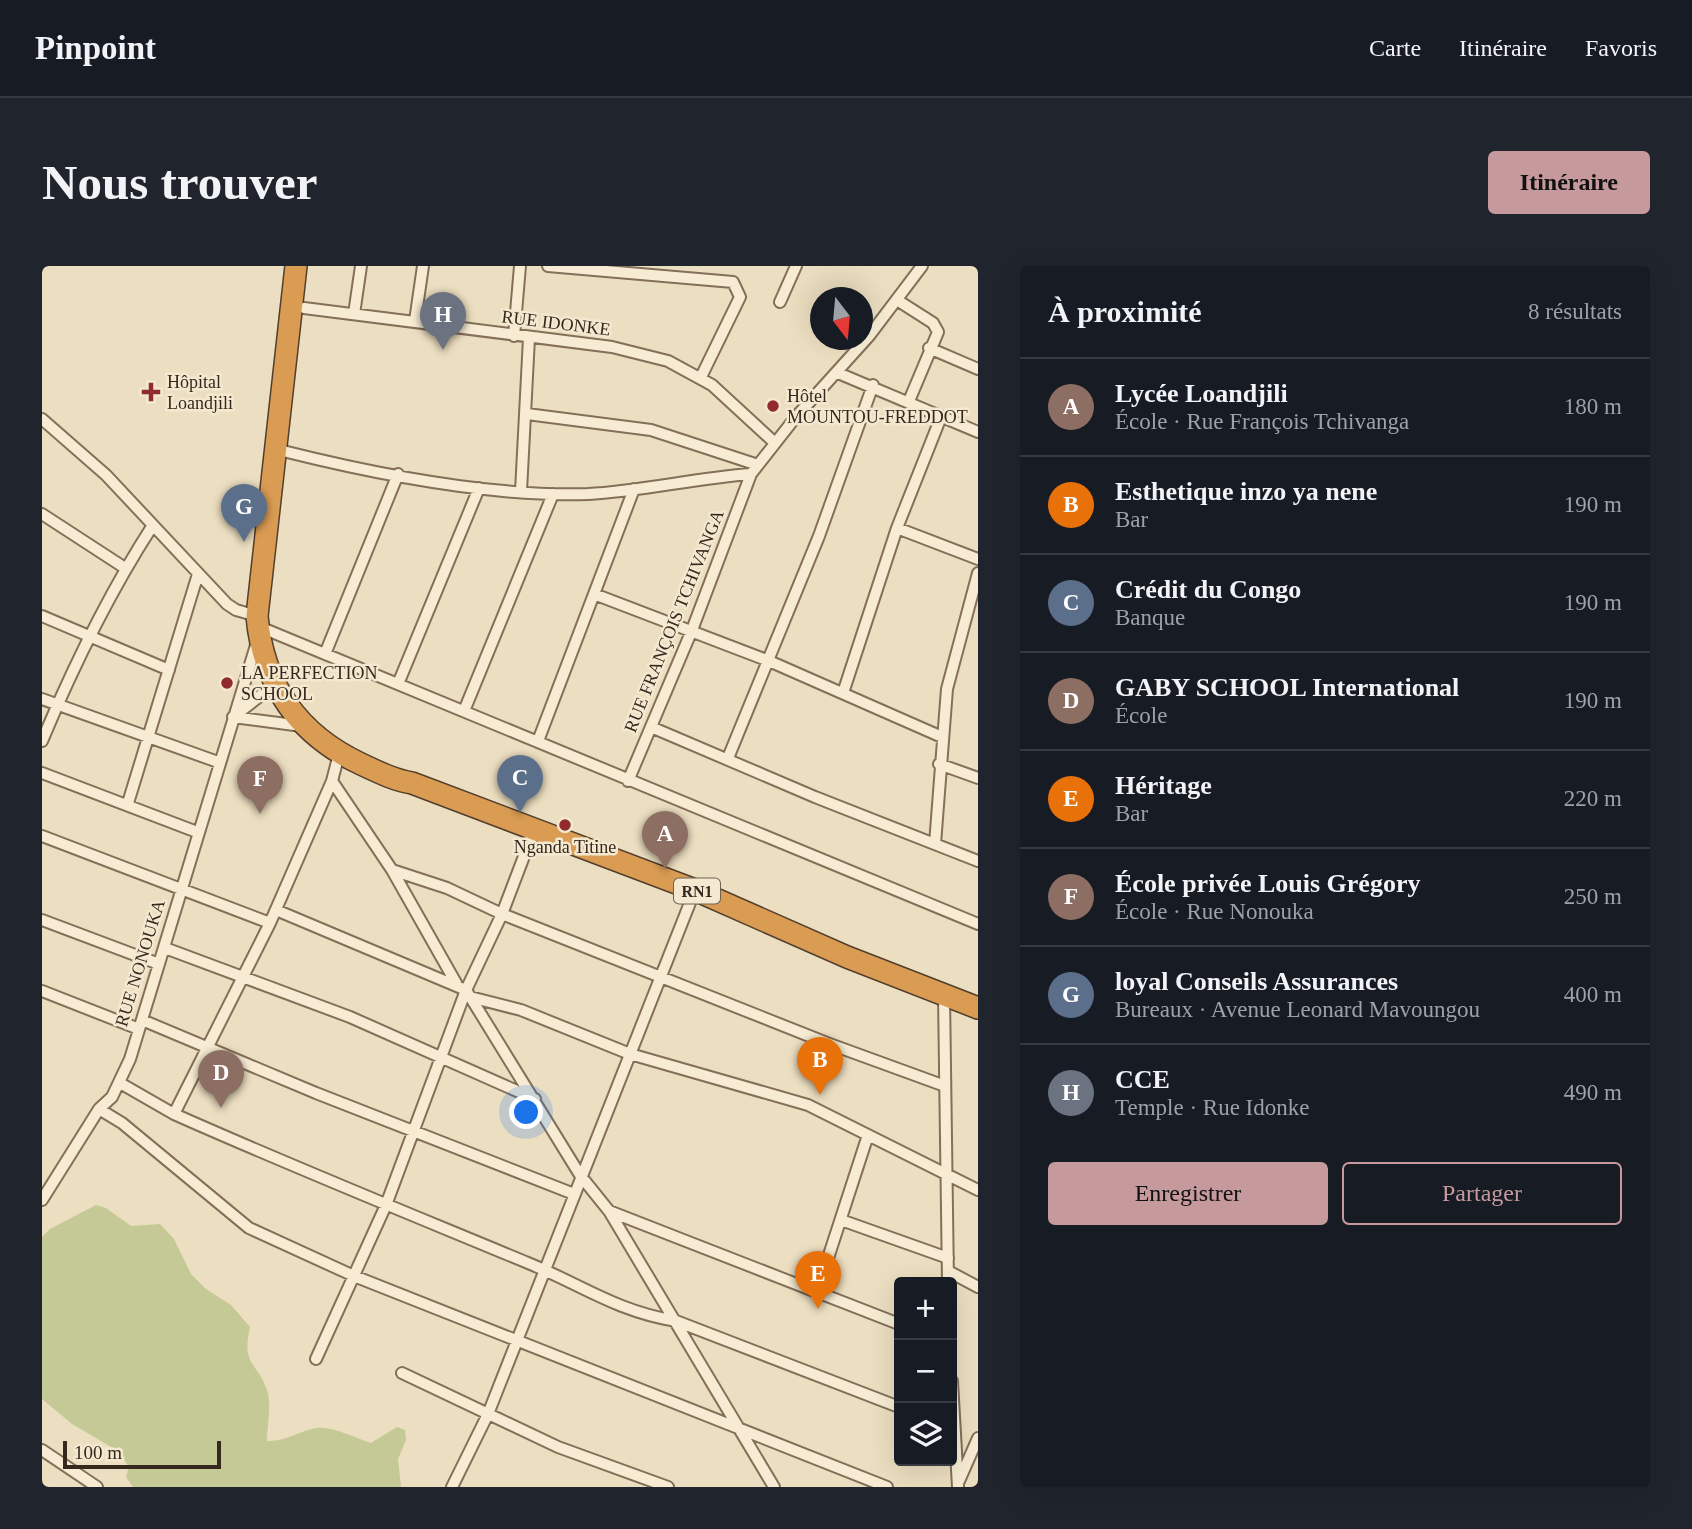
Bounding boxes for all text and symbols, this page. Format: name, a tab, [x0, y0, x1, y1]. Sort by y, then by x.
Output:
text: Pinpoint	[35, 30, 156, 66]
text: Carte	[1369, 35, 1421, 61]
text: Itinéraire	[1459, 35, 1547, 61]
text: Favoris	[1585, 35, 1657, 61]
button: Itinéraire	[1488, 151, 1650, 214]
text: Nous trouver	[42, 155, 317, 210]
north arrow	[810, 287, 873, 350]
pin: H	[420, 292, 466, 350]
text: À proximité	[1048, 295, 1202, 328]
text: 8 résultats	[1528, 299, 1622, 324]
street label: RUE IDONKE	[500, 306, 612, 340]
place label: Hôpital Loandjili	[167, 372, 233, 413]
text: Lycée Loandjili	[1115, 379, 1288, 408]
marker: Hôpital Loandjili	[141, 382, 161, 402]
place label: Hôtel MOUNTOU-FREDDOT	[787, 386, 968, 427]
text: A	[1063, 394, 1079, 419]
text: 180 m	[1564, 394, 1622, 419]
marker: Hôtel MOUNTOU-FREDDOT	[765, 398, 781, 414]
text: École · Rue François Tchivanga	[1115, 409, 1409, 434]
text: Esthetique inzo ya nene	[1115, 477, 1377, 506]
pin: G	[221, 484, 267, 542]
text: B	[1063, 492, 1079, 517]
text: 190 m	[1564, 492, 1622, 517]
street label: RUE FRANÇOIS TCHIVANGA	[620, 507, 728, 735]
text: Bar	[1115, 507, 1148, 532]
text: Crédit du Congo	[1115, 575, 1301, 604]
text: C	[1063, 590, 1079, 615]
text: 190 m	[1564, 590, 1622, 615]
text: Banque	[1115, 605, 1185, 630]
place label: LA PERFECTION SCHOOL	[241, 663, 378, 704]
text: GABY SCHOOL International	[1115, 673, 1459, 702]
marker: LA PERFECTION SCHOOL	[219, 675, 235, 691]
text: D	[1063, 688, 1079, 713]
text: 190 m	[1564, 688, 1622, 713]
text: École	[1115, 703, 1167, 728]
pin: C	[497, 755, 543, 813]
pin: F	[237, 756, 283, 814]
text: Héritage	[1115, 771, 1212, 800]
text: E	[1063, 786, 1079, 811]
text: 220 m	[1564, 786, 1622, 811]
text: Bar	[1115, 801, 1148, 826]
pin: A	[642, 811, 688, 869]
marker: Nganda Titine	[557, 817, 573, 833]
place label: Nganda Titine	[514, 837, 616, 857]
text: École privée Louis Grégory	[1115, 869, 1420, 898]
road number: RN1	[674, 878, 720, 904]
text: F	[1064, 884, 1078, 909]
text: 250 m	[1564, 884, 1622, 909]
street label: RUE NONOUKA	[111, 897, 169, 1029]
text: École · Rue Nonouka	[1115, 899, 1314, 924]
text: loyal Conseils Assurances	[1115, 967, 1398, 996]
text: G	[1062, 982, 1080, 1007]
text: 400 m	[1564, 982, 1622, 1007]
text: Bureaux · Avenue Leonard Mavoungou	[1115, 997, 1480, 1022]
pin: B	[797, 1037, 843, 1095]
pin: D	[198, 1050, 244, 1108]
text: CCE	[1115, 1065, 1170, 1094]
text: H	[1062, 1080, 1080, 1105]
text: 490 m	[1564, 1080, 1622, 1105]
your location	[509, 1095, 543, 1129]
text: Temple · Rue Idonke	[1115, 1095, 1309, 1120]
button: Enregistrer	[1048, 1162, 1328, 1225]
button: Partager	[1342, 1162, 1622, 1225]
pin: E	[795, 1251, 841, 1309]
map controls	[894, 1277, 957, 1466]
button: +	[894, 1277, 957, 1340]
button: −	[894, 1340, 957, 1403]
button: layers	[894, 1403, 957, 1466]
scale bar	[63, 1438, 220, 1470]
text: 100 m	[74, 1442, 122, 1463]

